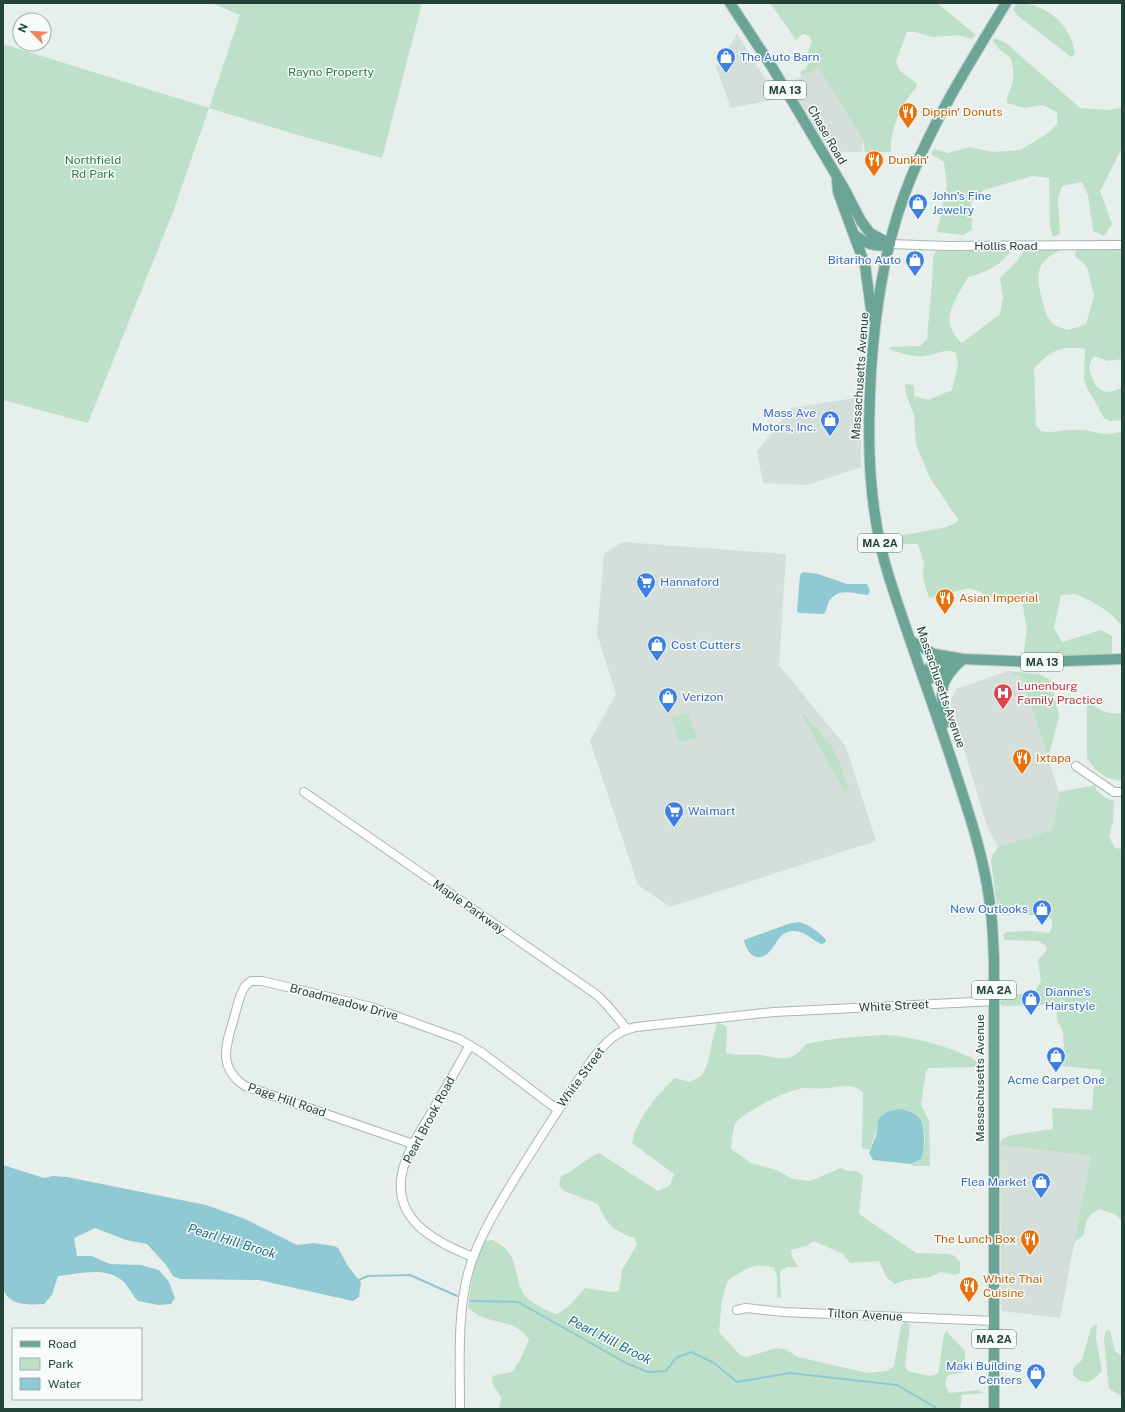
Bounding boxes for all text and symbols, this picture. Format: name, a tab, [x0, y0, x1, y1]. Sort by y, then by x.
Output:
north arrow	[12, 12, 52, 52]
text: N	[16, 22, 30, 34]
shop icon: The Auto Barn	[715, 46, 737, 74]
place label: The Auto Barn	[740, 50, 820, 64]
park label: Rayno Property	[288, 65, 375, 79]
road number: MA 13	[764, 81, 806, 99]
restaurant icon: Dippin' Donuts	[897, 101, 919, 129]
street label: Chase Road	[804, 103, 850, 167]
place label: Dippin' Donuts	[922, 105, 1003, 119]
restaurant icon: Dunkin'	[863, 149, 885, 177]
park label: Northfield Rd Park	[65, 153, 121, 181]
place label: Dunkin'	[888, 153, 929, 167]
place label: John's Fine Jewelry	[932, 189, 992, 217]
shop icon: John's Fine Jewelry	[907, 192, 929, 220]
street label: Hollis Road	[974, 239, 1038, 253]
shop icon: Bitariho Auto	[904, 249, 926, 277]
place label: Bitariho Auto	[828, 253, 901, 267]
street label: Massachusetts Avenue	[849, 312, 871, 440]
place label: Mass Ave Motors, Inc.	[752, 406, 816, 434]
shop icon: Mass Ave Motors, Inc.	[819, 409, 841, 437]
road number: MA 2A	[858, 534, 902, 552]
supermarket icon: Hannaford	[635, 571, 657, 599]
place label: Hannaford	[660, 575, 719, 589]
restaurant icon: Asian Imperial	[934, 587, 956, 615]
place label: Asian Imperial	[959, 591, 1039, 605]
street label: Massachusetts Avenue	[914, 624, 968, 750]
shop icon: Cost Cutters	[646, 634, 668, 662]
place label: Cost Cutters	[671, 638, 741, 652]
road number: MA 13	[1021, 653, 1063, 671]
place label: Lunenburg Family Practice	[1017, 679, 1103, 707]
hospital icon: Lunenburg Family Practice	[992, 682, 1014, 710]
shop icon: Verizon	[657, 686, 679, 714]
place label: Verizon	[682, 690, 723, 704]
restaurant icon: Ixtapa	[1011, 747, 1033, 775]
place label: Ixtapa	[1036, 751, 1071, 765]
supermarket icon: Walmart	[663, 800, 685, 828]
place label: Walmart	[688, 804, 736, 818]
street label: Maple Parkway	[430, 877, 508, 937]
shop icon: New Outlooks	[1031, 898, 1053, 926]
place label: New Outlooks	[950, 902, 1028, 916]
street label: Broadmeadow Drive	[288, 981, 400, 1023]
road number: MA 2A	[972, 981, 1016, 999]
place label: Dianne's Hairstyle	[1045, 985, 1096, 1013]
shop icon: Dianne's Hairstyle	[1020, 988, 1042, 1016]
street label: White Street	[858, 997, 930, 1015]
street label: Massachusetts Avenue	[973, 1014, 987, 1142]
street label: White Street	[555, 1044, 608, 1110]
shop icon: Acme Carpet One	[1045, 1045, 1067, 1073]
place label: Acme Carpet One	[1007, 1073, 1105, 1087]
street label: Pearl Brook Road	[400, 1074, 458, 1166]
street label: Page Hill Road	[246, 1080, 328, 1120]
shop icon: Flea Market	[1030, 1171, 1052, 1199]
place label: Flea Market	[961, 1175, 1027, 1189]
water label: Pearl Hill Brook	[186, 1220, 278, 1262]
restaurant icon: The Lunch Box	[1019, 1228, 1041, 1256]
place label: The Lunch Box	[934, 1232, 1016, 1246]
place label: White Thai Cuisine	[983, 1272, 1042, 1300]
restaurant icon: White Thai Cuisine	[958, 1275, 980, 1303]
street label: Tilton Avenue	[827, 1306, 903, 1324]
water label: Pearl Hill Brook	[566, 1313, 654, 1367]
legend	[12, 1328, 142, 1400]
road number: MA 2A	[972, 1330, 1016, 1348]
text: Road	[48, 1337, 76, 1351]
text: Park	[48, 1357, 74, 1371]
place label: Maki Building Centers	[946, 1359, 1022, 1387]
shop icon: Maki Building Centers	[1025, 1362, 1047, 1390]
text: Water	[48, 1377, 82, 1391]

